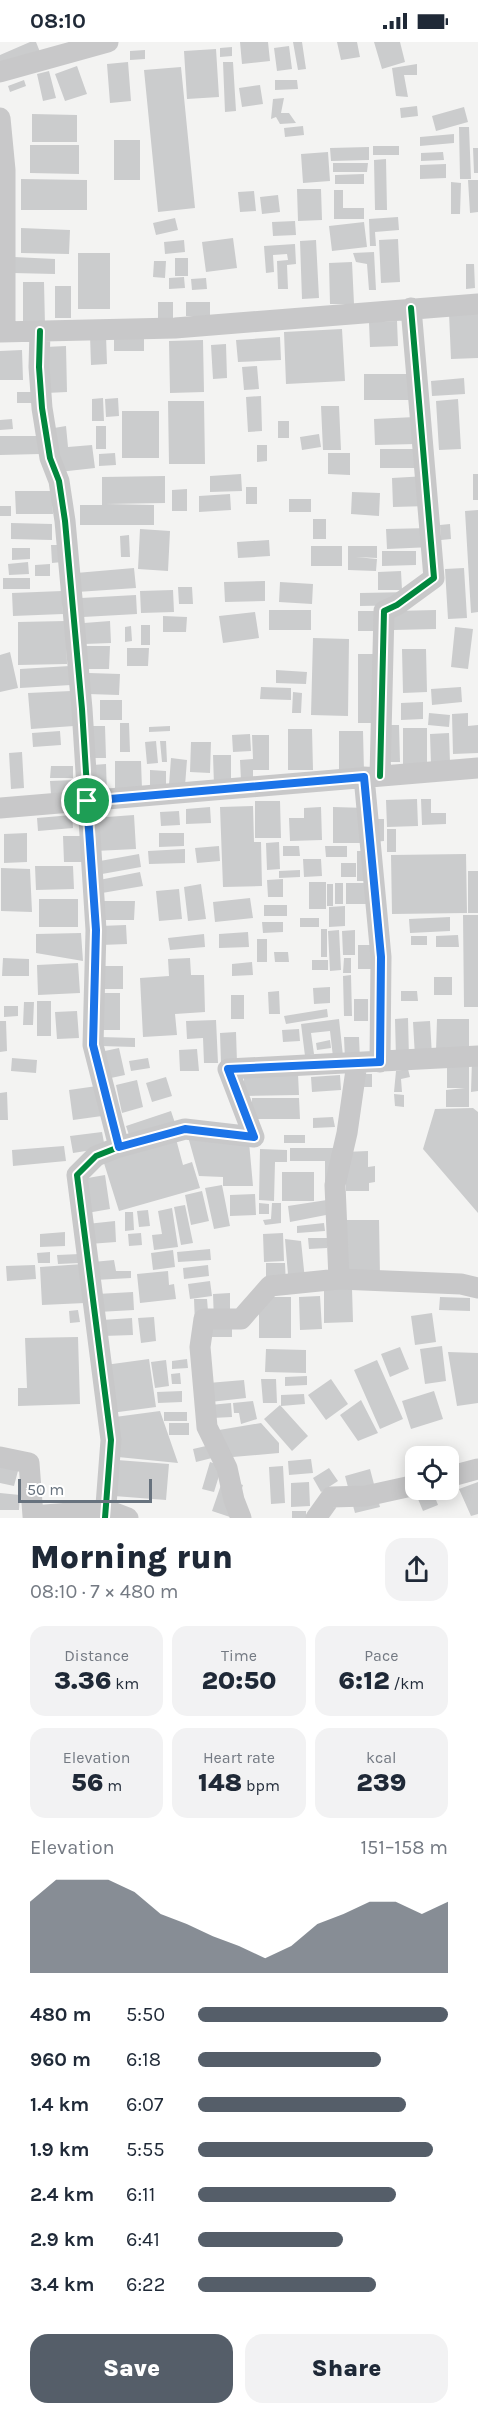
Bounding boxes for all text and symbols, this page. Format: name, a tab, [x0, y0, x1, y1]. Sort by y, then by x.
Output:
text: 08:10	[30, 8, 86, 34]
pin	[61, 775, 112, 826]
icon: arrive	[70, 784, 103, 817]
map controls	[405, 1446, 459, 1500]
button: locate	[405, 1446, 459, 1500]
scale bar	[18, 1476, 152, 1504]
text: 50 m	[27, 1480, 64, 1499]
text: Morning run	[30, 1538, 233, 1576]
button: share	[385, 1538, 448, 1601]
text: 08:10 · 7 × 480 m	[30, 1580, 179, 1603]
text: Distance	[64, 1646, 129, 1665]
text: Time	[221, 1646, 257, 1665]
text: Pace	[364, 1646, 398, 1665]
text: 3.36	[54, 1665, 111, 1696]
text: 20:50	[201, 1665, 277, 1696]
text: 6:12	[338, 1665, 390, 1696]
text: km	[111, 1674, 139, 1693]
text: /km	[390, 1674, 424, 1693]
text: Elevation	[63, 1748, 131, 1767]
text: Heart rate	[203, 1748, 275, 1767]
text: kcal	[366, 1748, 397, 1767]
text: 56	[71, 1767, 103, 1798]
text: 148	[198, 1767, 242, 1798]
text: 239	[356, 1767, 406, 1798]
text: m	[103, 1776, 122, 1795]
text: bpm	[242, 1776, 280, 1795]
text: Elevation	[30, 1836, 115, 1859]
text: 151–158 m	[360, 1836, 448, 1859]
text: 480 m	[30, 2003, 92, 2026]
text: 5:50	[126, 2003, 165, 2026]
text: 960 m	[30, 2048, 91, 2071]
text: 6:18	[126, 2048, 161, 2071]
text: 1.4 km	[30, 2093, 89, 2116]
text: 6:07	[126, 2093, 163, 2116]
text: 1.9 km	[30, 2138, 90, 2161]
text: 5:55	[126, 2138, 164, 2161]
text: 2.4 km	[30, 2183, 94, 2206]
text: 6:11	[126, 2183, 155, 2206]
text: 2.9 km	[30, 2228, 94, 2251]
text: 6:41	[126, 2228, 160, 2251]
text: 3.4 km	[30, 2273, 95, 2296]
text: 6:22	[126, 2273, 165, 2296]
button: Save	[30, 2334, 233, 2403]
button: Share	[245, 2334, 448, 2403]

